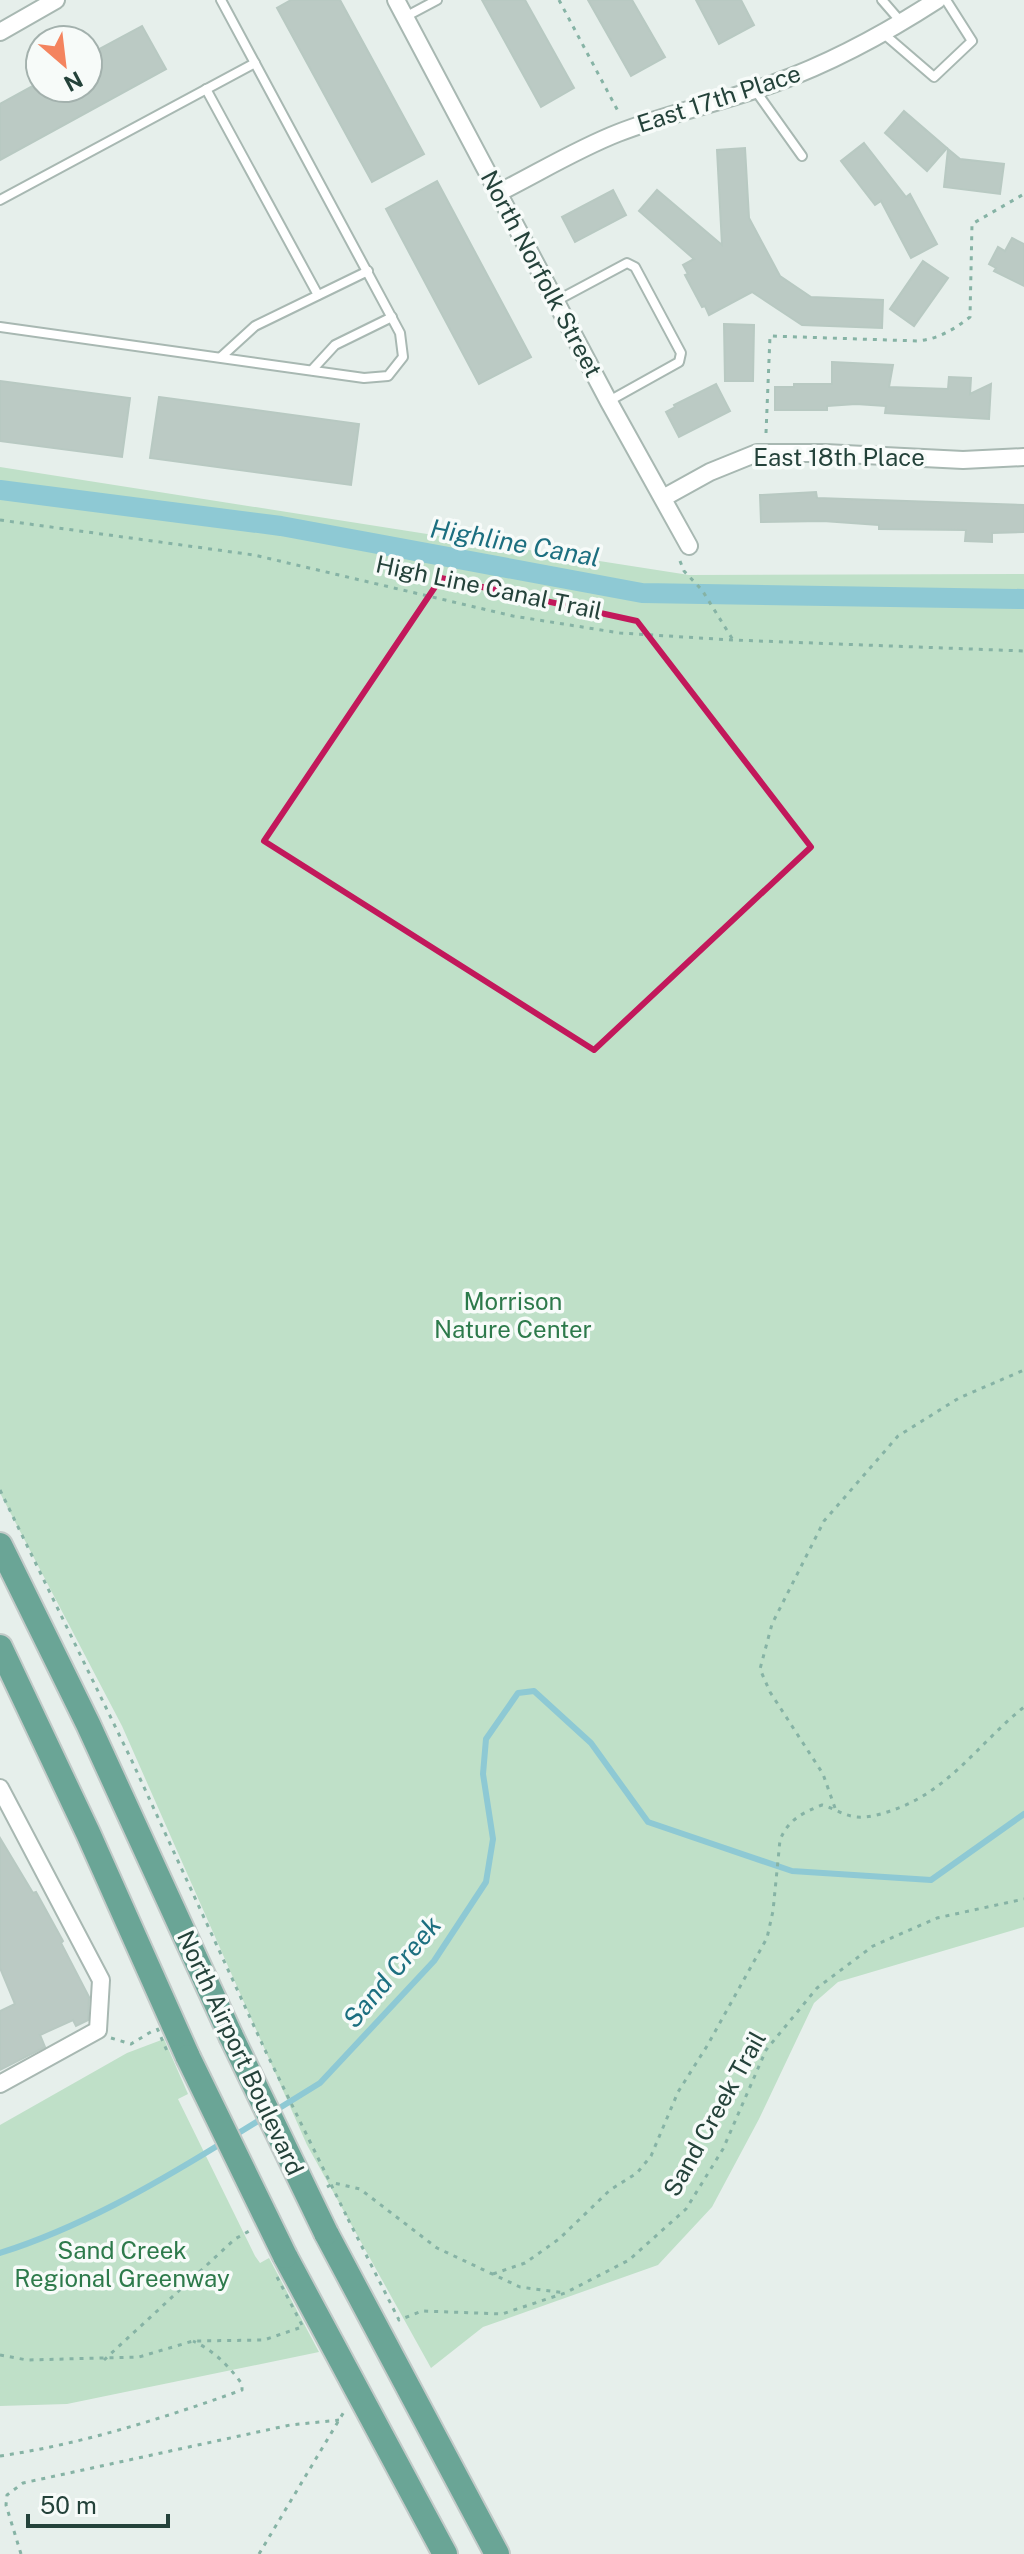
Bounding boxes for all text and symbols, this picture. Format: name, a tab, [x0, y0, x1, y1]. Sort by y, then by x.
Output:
north arrow	[24, 24, 104, 104]
street label: East 17th Place	[633, 58, 804, 138]
text: N	[60, 66, 87, 97]
street label: North Norfolk Street	[476, 165, 608, 382]
street label: East 18th Place	[753, 443, 925, 471]
water label: Highline Canal	[428, 512, 602, 573]
street label: High Line Canal Trail	[373, 549, 605, 625]
park label: Morrison Nature Center	[434, 1287, 592, 1343]
water label: Sand Creek	[336, 1910, 447, 2034]
street label: North Airport Boulevard	[172, 1926, 310, 2179]
street label: Sand Creek Trail	[657, 2026, 771, 2201]
park label: Sand Creek Regional Greenway	[14, 2236, 230, 2292]
scale bar	[28, 2478, 168, 2528]
text: 50 m	[40, 2491, 97, 2519]

